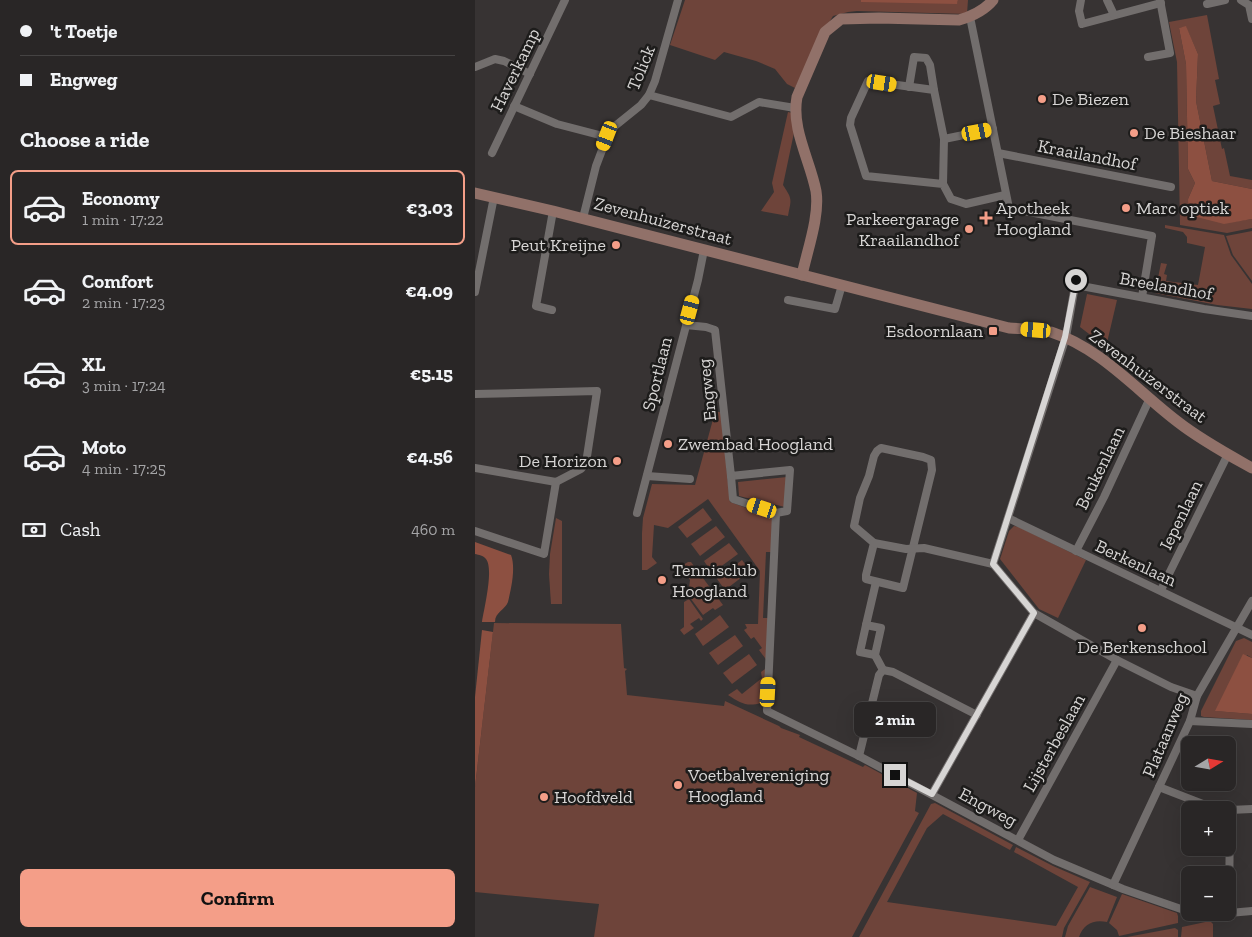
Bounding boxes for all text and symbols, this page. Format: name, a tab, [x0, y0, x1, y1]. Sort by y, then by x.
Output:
text: 't Toetje	[50, 20, 118, 43]
street label: Haverkamp	[485, 25, 545, 115]
street label: Tolick	[622, 42, 660, 94]
text: Engweg	[50, 68, 118, 91]
car	[866, 73, 897, 93]
place label: De Biezen	[1052, 88, 1129, 110]
marker: De Biezen	[1036, 93, 1048, 105]
car	[594, 119, 619, 153]
car	[960, 122, 993, 142]
place label: De Bieshaar	[1144, 122, 1237, 144]
text: Choose a ride	[20, 126, 150, 153]
marker: De Bieshaar	[1128, 127, 1140, 139]
street label: Kraailandhof	[1036, 135, 1140, 176]
icon: car	[22, 185, 67, 230]
text: Economy	[82, 187, 160, 210]
street label: Zevenhuizerstraat	[592, 192, 735, 250]
text: €3.03	[406, 196, 453, 219]
place label: Apotheek Hoogland	[996, 197, 1071, 240]
place label: Marc optiek	[1136, 197, 1230, 219]
marker: Marc optiek	[1120, 202, 1132, 214]
place label: Parkeergarage Kraailandhof	[846, 208, 960, 251]
text: 1 min · 17:22	[82, 210, 164, 229]
marker: Apotheek Hoogland	[980, 212, 992, 224]
marker: Parkeergarage Kraailandhof	[963, 223, 975, 235]
place label: Peut Kreijne	[511, 234, 606, 256]
marker: Peut Kreijne	[610, 239, 622, 251]
street label: Breelandhof	[1118, 267, 1215, 305]
icon: car	[22, 268, 67, 313]
route start	[1065, 269, 1087, 291]
text: Comfort	[82, 270, 153, 293]
text: €4.09	[405, 279, 453, 302]
text: 2 min · 17:23	[82, 293, 165, 312]
car	[678, 294, 701, 326]
place label: Esdoornlaan	[886, 320, 984, 342]
car	[1020, 321, 1051, 339]
marker: Esdoornlaan	[987, 325, 999, 337]
street label: Zevenhuizerstraat	[1085, 325, 1212, 428]
street label: Sportlaan	[637, 334, 677, 413]
icon: car	[22, 351, 67, 396]
text: XL	[82, 353, 105, 376]
street label: Engweg	[693, 358, 721, 422]
text: €5.15	[410, 362, 453, 385]
text: 3 min · 17:24	[82, 376, 166, 395]
street label: Beukenlaan	[1070, 422, 1130, 513]
place label: Zwembad Hoogland	[678, 433, 833, 455]
icon: car	[22, 434, 67, 479]
text: Moto	[82, 436, 126, 459]
marker: Zwembad Hoogland	[662, 438, 674, 450]
text: €4.56	[406, 445, 453, 468]
place label: De Horizon	[519, 450, 608, 472]
marker: De Horizon	[611, 455, 623, 467]
text: 4 min · 17:25	[82, 459, 166, 478]
street label: Iepenlaan	[1155, 476, 1208, 554]
car	[745, 496, 778, 520]
icon: cash	[20, 516, 48, 544]
text: Cash	[60, 518, 100, 541]
text: 460 m	[411, 520, 455, 539]
street label: Berkenlaan	[1092, 535, 1181, 592]
place label: Tennisclub Hoogland	[672, 559, 757, 602]
marker: Tennisclub Hoogland	[656, 574, 668, 586]
marker: De Berkenschool	[1136, 622, 1148, 634]
place label: De Berkenschool	[1077, 636, 1207, 658]
car	[759, 677, 776, 707]
street label: Plataanweg	[1137, 689, 1193, 781]
street label: Lijsterbeslaan	[1018, 690, 1090, 796]
callout: 2 min	[854, 702, 936, 738]
text: 2 min	[875, 710, 915, 729]
north arrow	[1181, 736, 1236, 791]
map controls	[1181, 736, 1236, 921]
place label: Voetbalvereniging Hoogland	[687, 764, 830, 807]
route end	[884, 764, 906, 786]
marker: Voetbalvereniging Hoogland	[672, 779, 684, 791]
street label: Engweg	[955, 783, 1021, 831]
place label: Hoofdveld	[554, 786, 633, 808]
marker: Hoofdveld	[538, 791, 550, 803]
button: +	[1181, 801, 1236, 856]
button: −	[1181, 866, 1236, 921]
button: Confirm	[20, 869, 455, 927]

